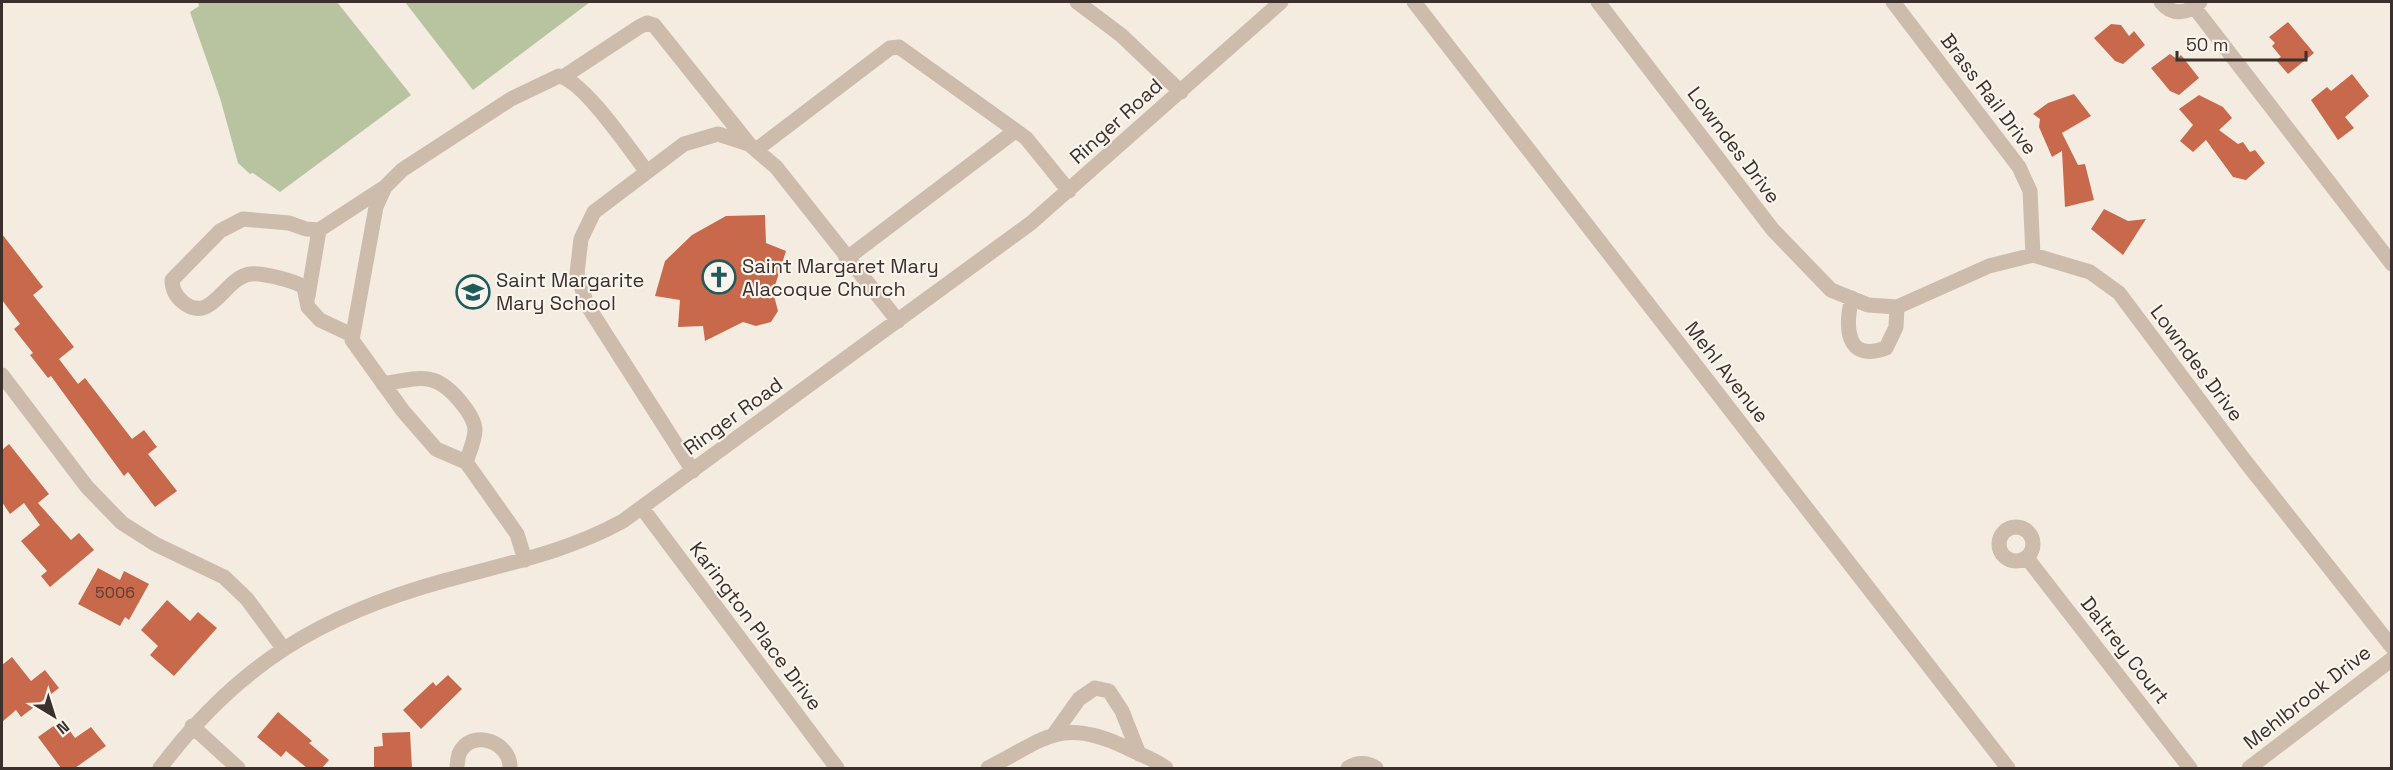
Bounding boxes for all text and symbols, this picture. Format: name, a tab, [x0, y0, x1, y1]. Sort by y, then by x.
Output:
scale bar	[2177, 24, 2306, 62]
street label: Brass Rail Drive	[1935, 28, 2043, 160]
text: 50 m	[2186, 33, 2228, 56]
street label: Ringer Road	[1064, 72, 1168, 170]
street label: Lowndes Drive	[1682, 81, 1786, 209]
place label: Saint Margaret Mary Alacoque Church	[742, 253, 939, 302]
church icon: Saint Margaret Mary Alacoque Church	[701, 259, 737, 295]
place label: Saint Margarite Mary School	[496, 267, 644, 316]
school or university icon: Saint Margarite Mary School	[455, 274, 491, 310]
street label: Lowndes Drive	[2145, 299, 2249, 427]
street label: Mehl Avenue	[1679, 316, 1775, 428]
street label: Ringer Road	[678, 371, 788, 461]
street label: Karington Place Drive	[684, 536, 828, 716]
house number: 5006	[95, 582, 135, 603]
street label: Daltrey Court	[2075, 591, 2175, 709]
street label: Mehlbrook Drive	[2238, 639, 2376, 755]
north arrow	[24, 686, 84, 746]
text: N	[52, 716, 74, 739]

